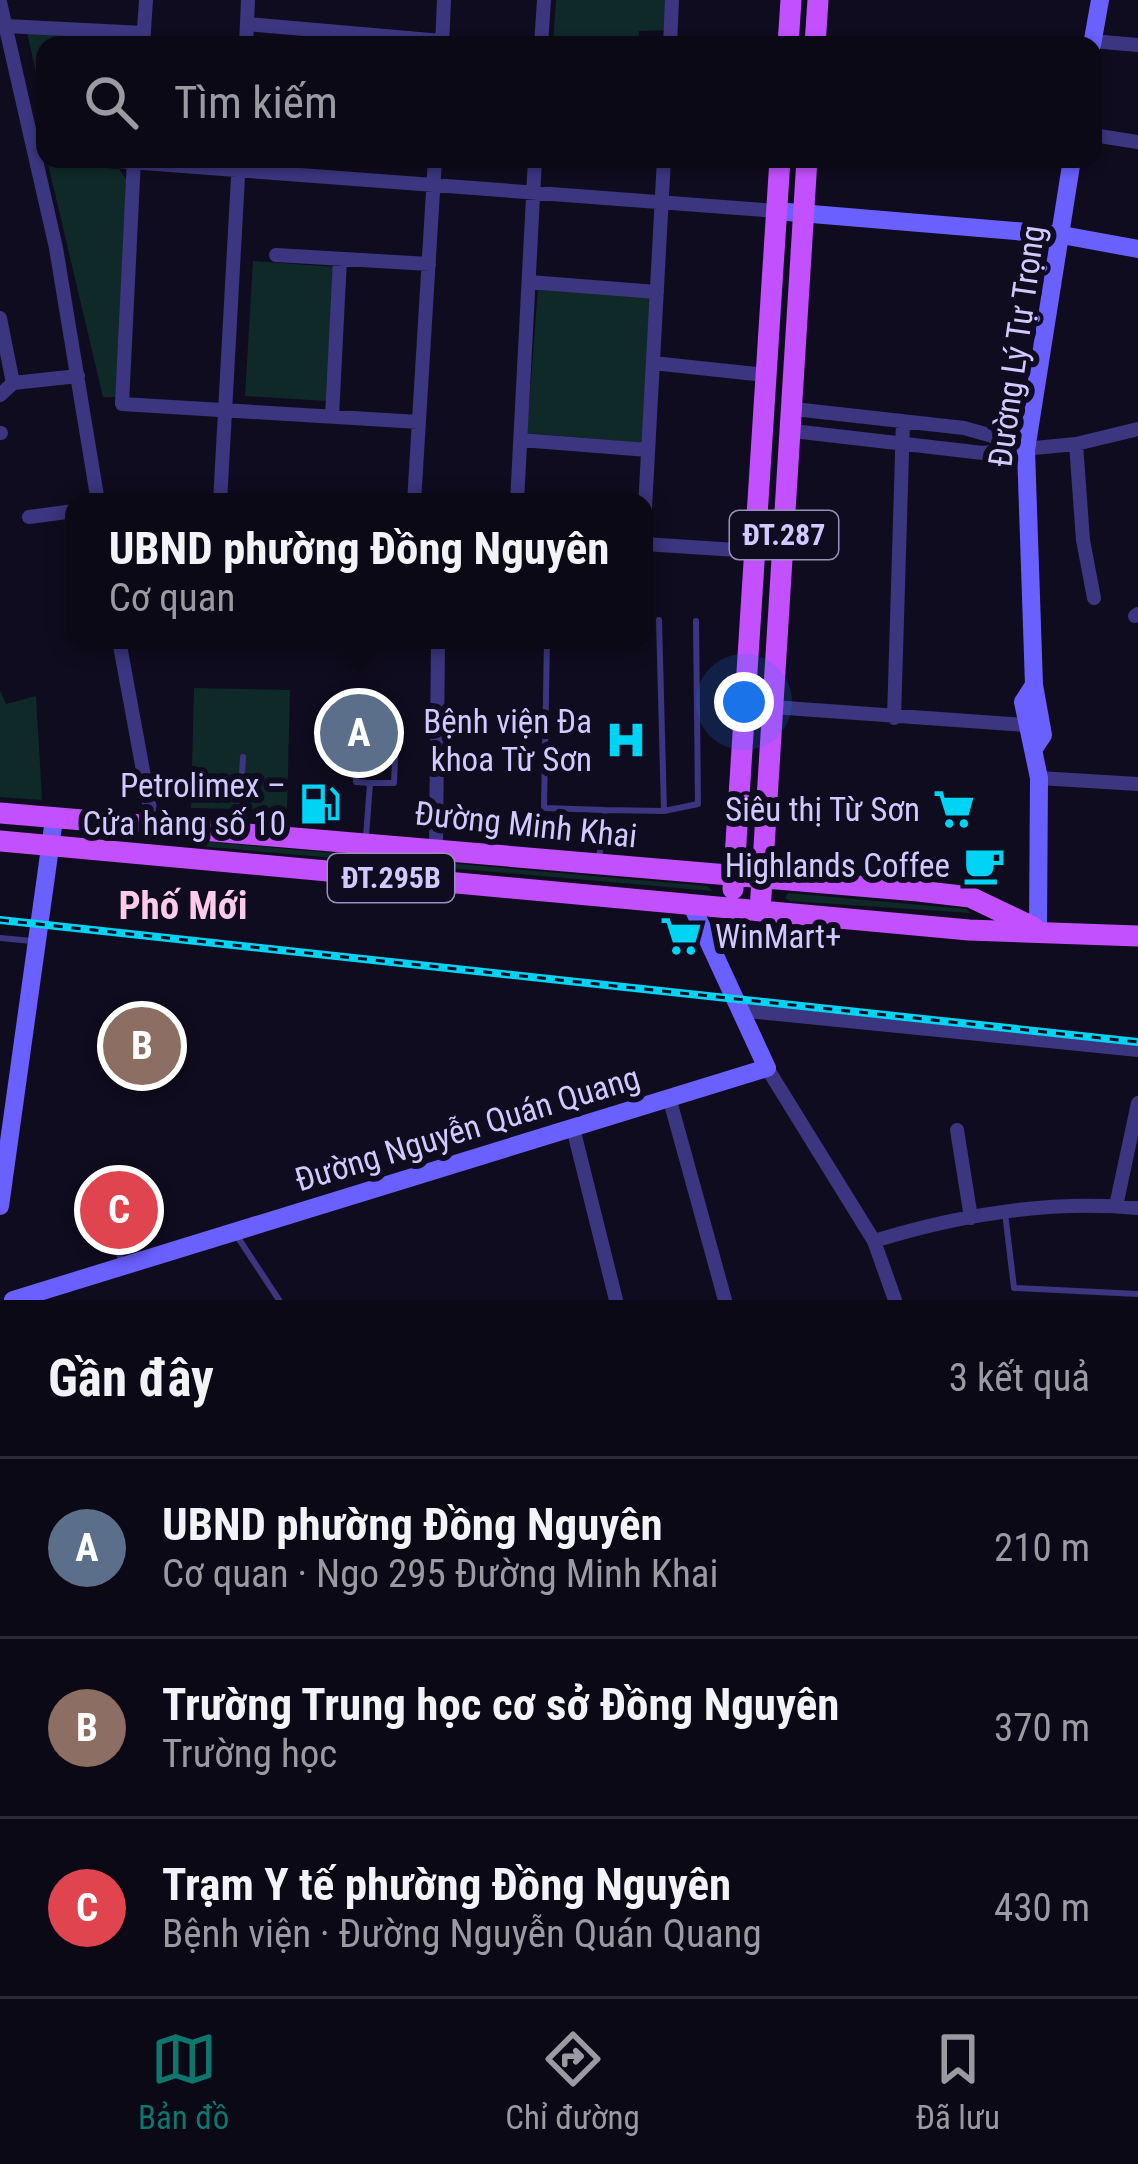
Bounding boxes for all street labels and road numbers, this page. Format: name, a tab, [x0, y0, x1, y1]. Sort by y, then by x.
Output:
street label: Đường Lý Tự Trọng	[980, 223, 1053, 469]
road number: ĐT.287	[730, 511, 838, 559]
street label: Đường Minh Khai	[413, 793, 639, 856]
road number: ĐT.295B	[328, 854, 454, 902]
street label: Đường Nguyễn Quán Quang	[290, 1057, 644, 1199]

